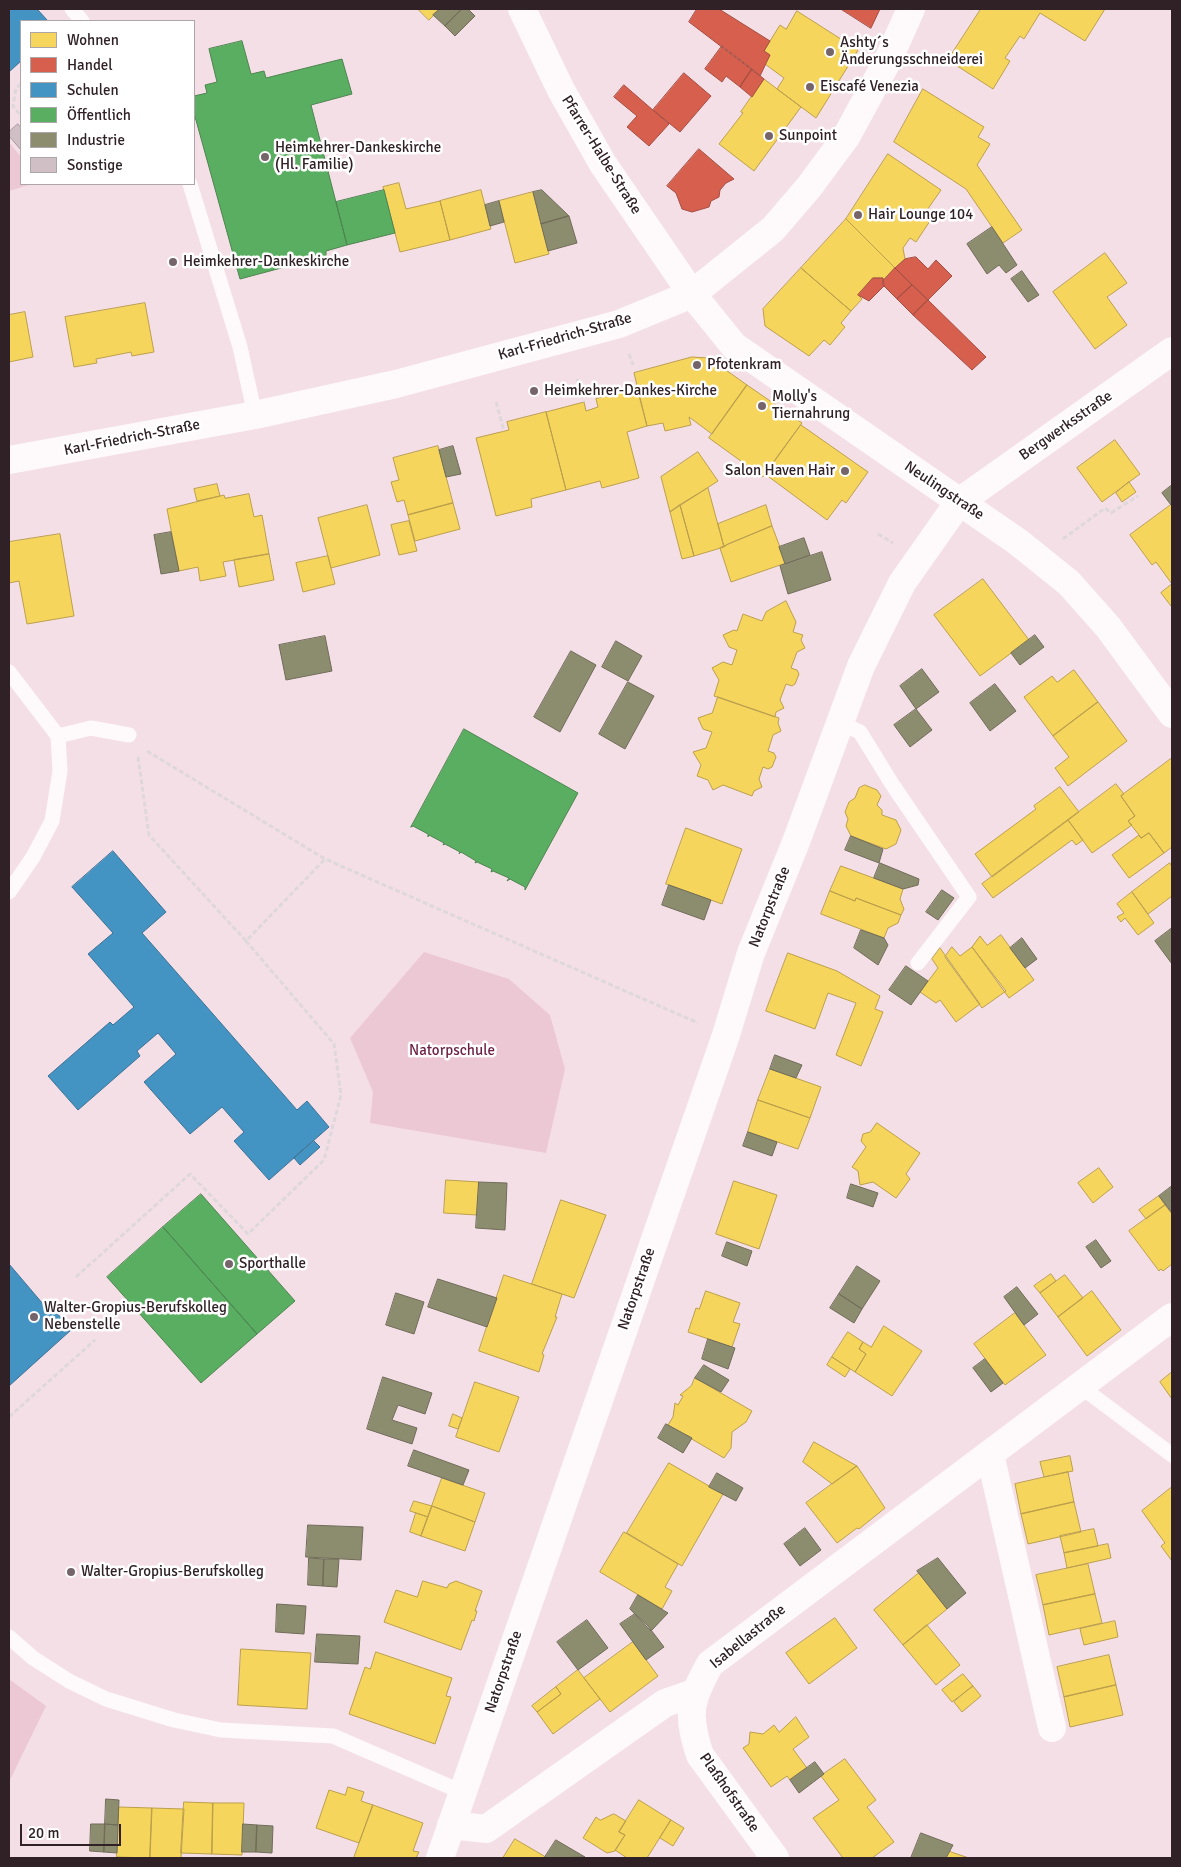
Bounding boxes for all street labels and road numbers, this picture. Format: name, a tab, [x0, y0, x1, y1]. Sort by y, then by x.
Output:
street label: Pfarrer-Halbe-Straße	[557, 92, 645, 218]
street label: Karl-Friedrich-Straße	[496, 309, 634, 365]
street label: Bergwerksstraße	[1016, 387, 1116, 465]
street label: Karl-Friedrich-Straße	[62, 416, 202, 460]
street label: Neulingstraße	[901, 458, 987, 524]
street label: Natorpstraße	[746, 864, 794, 950]
street label: Natorpstraße	[615, 1246, 659, 1332]
street label: Isabellastraße	[707, 1601, 789, 1673]
street label: Natorpstraße	[482, 1629, 526, 1715]
street label: Plaßhofstraße	[695, 1750, 763, 1836]

